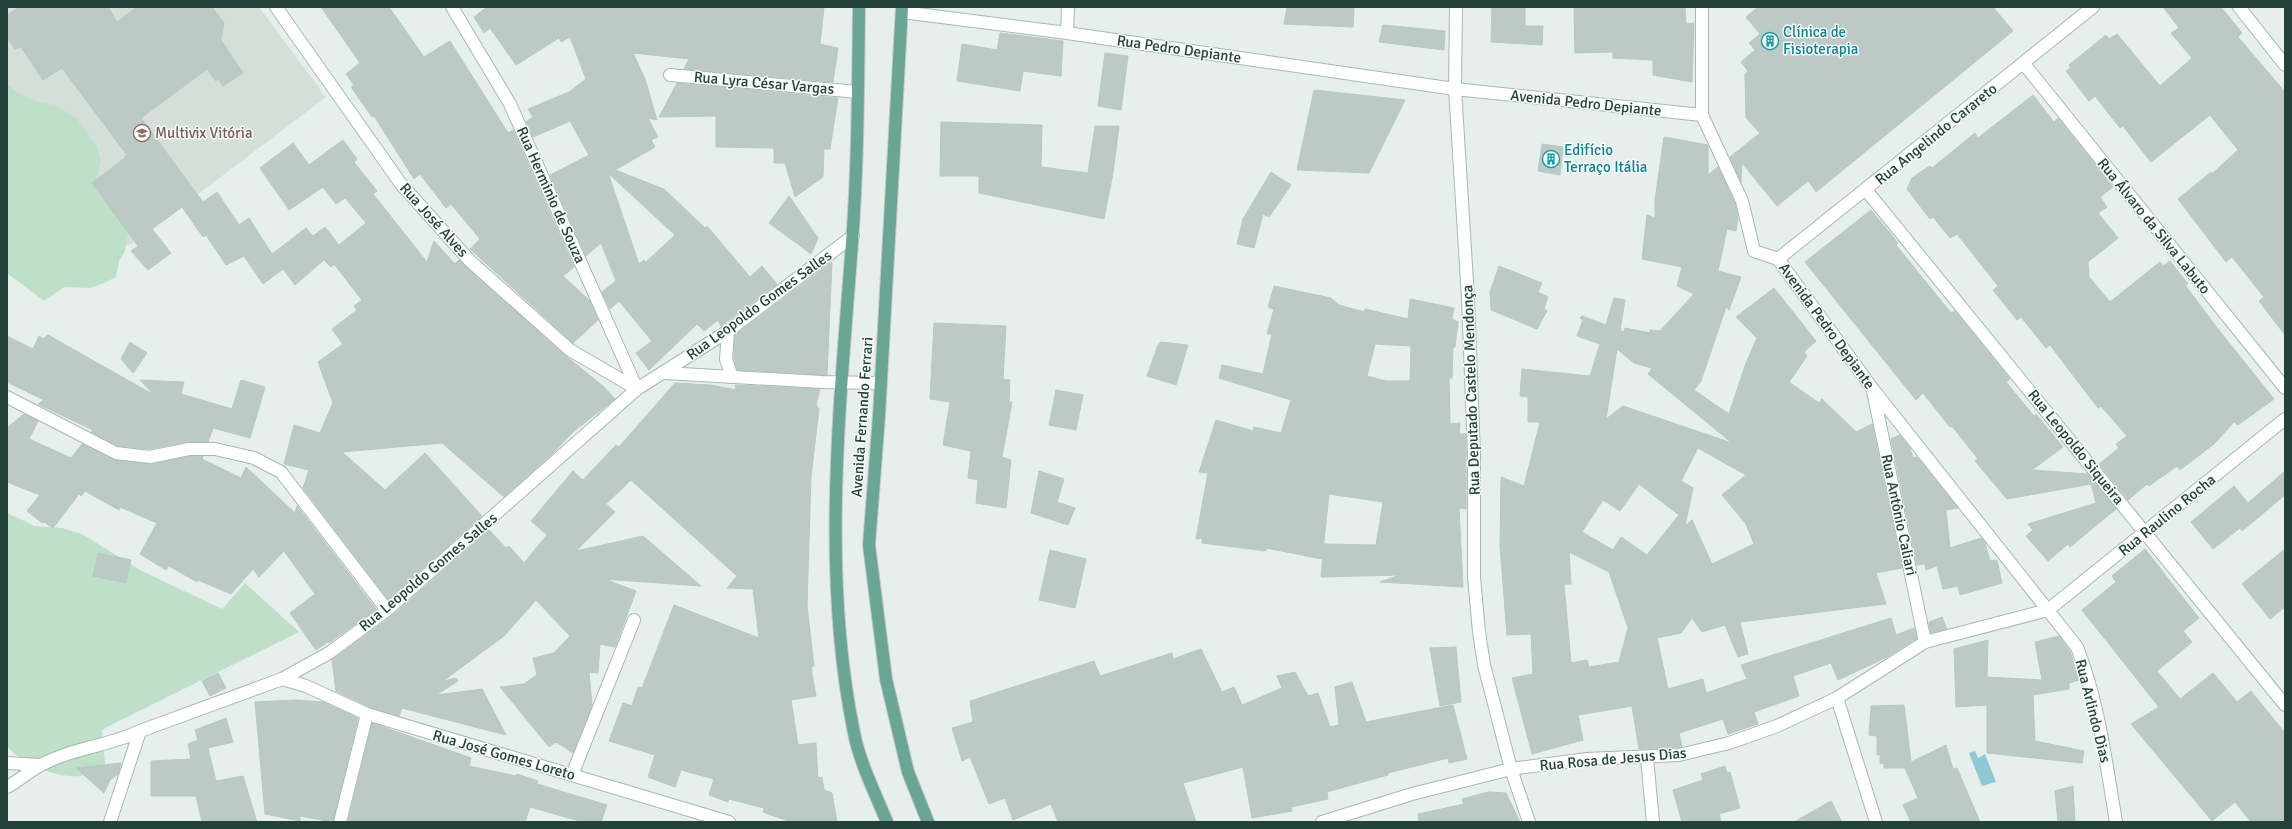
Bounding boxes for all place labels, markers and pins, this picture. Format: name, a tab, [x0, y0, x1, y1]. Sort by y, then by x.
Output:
place label: Clínica de Fisioterapia	[1783, 23, 1858, 58]
building icon: Clínica de Fisioterapia	[1760, 31, 1780, 51]
school or university icon: Multivix Vitória	[132, 123, 152, 143]
place label: Multivix Vitória	[155, 124, 253, 142]
place label: Edifício Terraço Itália	[1564, 141, 1647, 176]
building icon: Edifício Terraço Itália	[1541, 149, 1561, 169]

